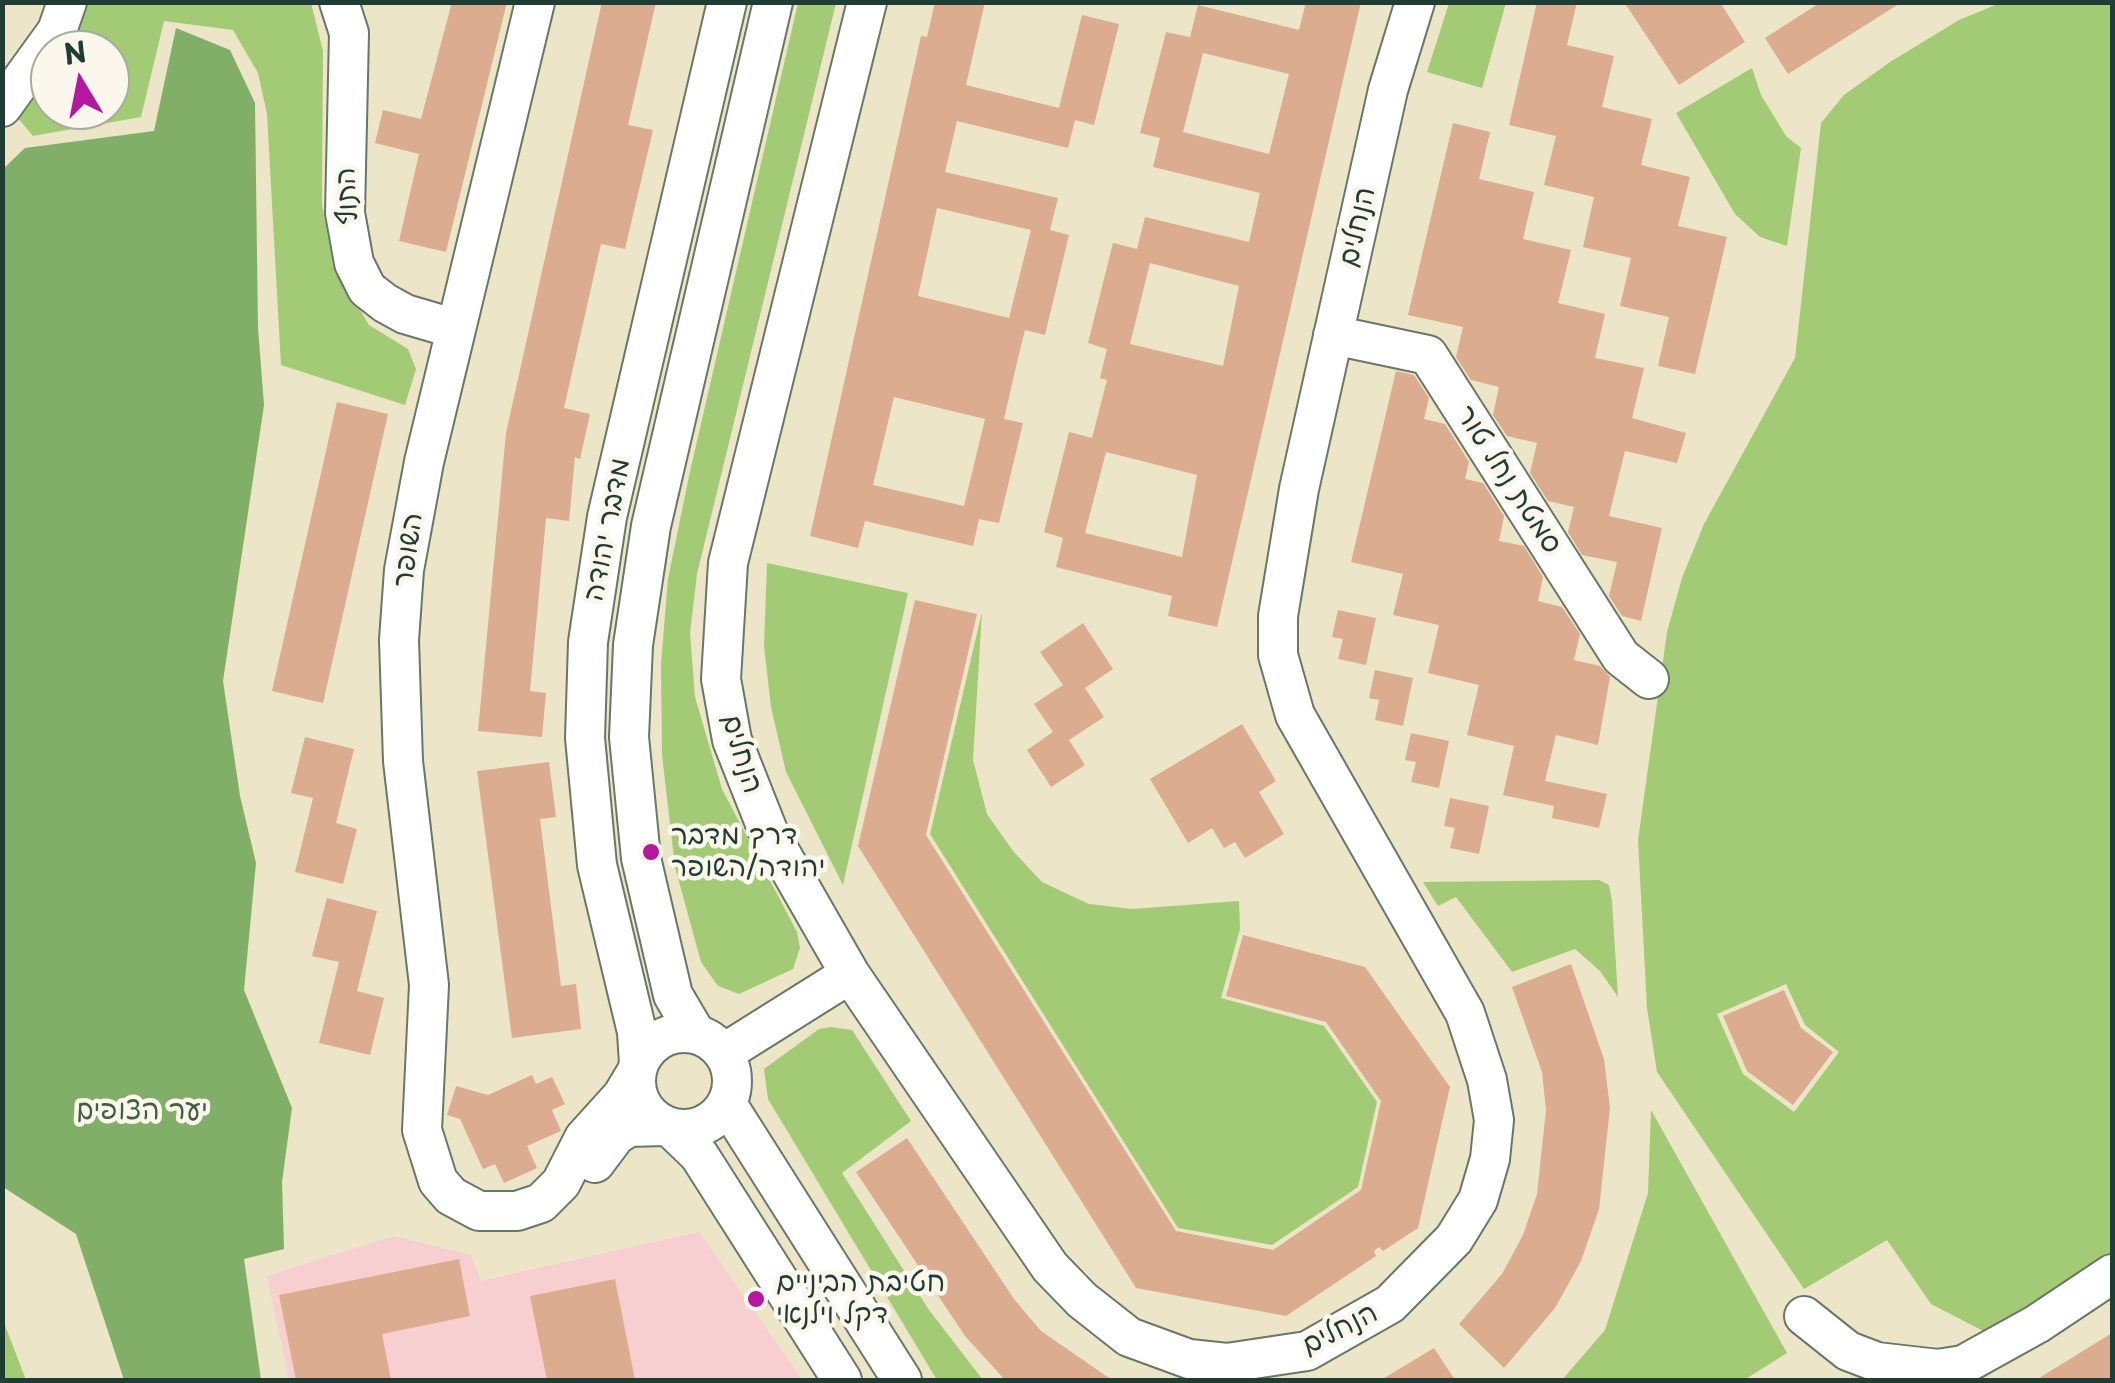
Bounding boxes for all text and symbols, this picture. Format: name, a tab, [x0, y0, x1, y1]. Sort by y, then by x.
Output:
text: N	[60, 29, 90, 75]
north arrow	[30, 30, 130, 130]
street label: התוף	[330, 167, 366, 225]
street label: הנחלים	[1333, 184, 1383, 270]
street label: סמטת נחל טור	[1448, 400, 1568, 560]
street label: מדבר יהודה	[578, 455, 638, 605]
street label: השופר	[387, 510, 431, 590]
street label: הנחלים	[713, 710, 769, 798]
place label: דרך מדבר יהודה/השופר	[671, 819, 825, 885]
marker: דרך מדבר יהודה/השופר	[640, 841, 662, 863]
park label: יער הצופים	[76, 1094, 208, 1128]
place label: חטיבת הביניים דקל וילנאי	[776, 1266, 945, 1332]
marker: חטיבת הביניים דקל וילנאי	[745, 1288, 767, 1310]
street label: הנחלים	[1296, 1297, 1384, 1363]

